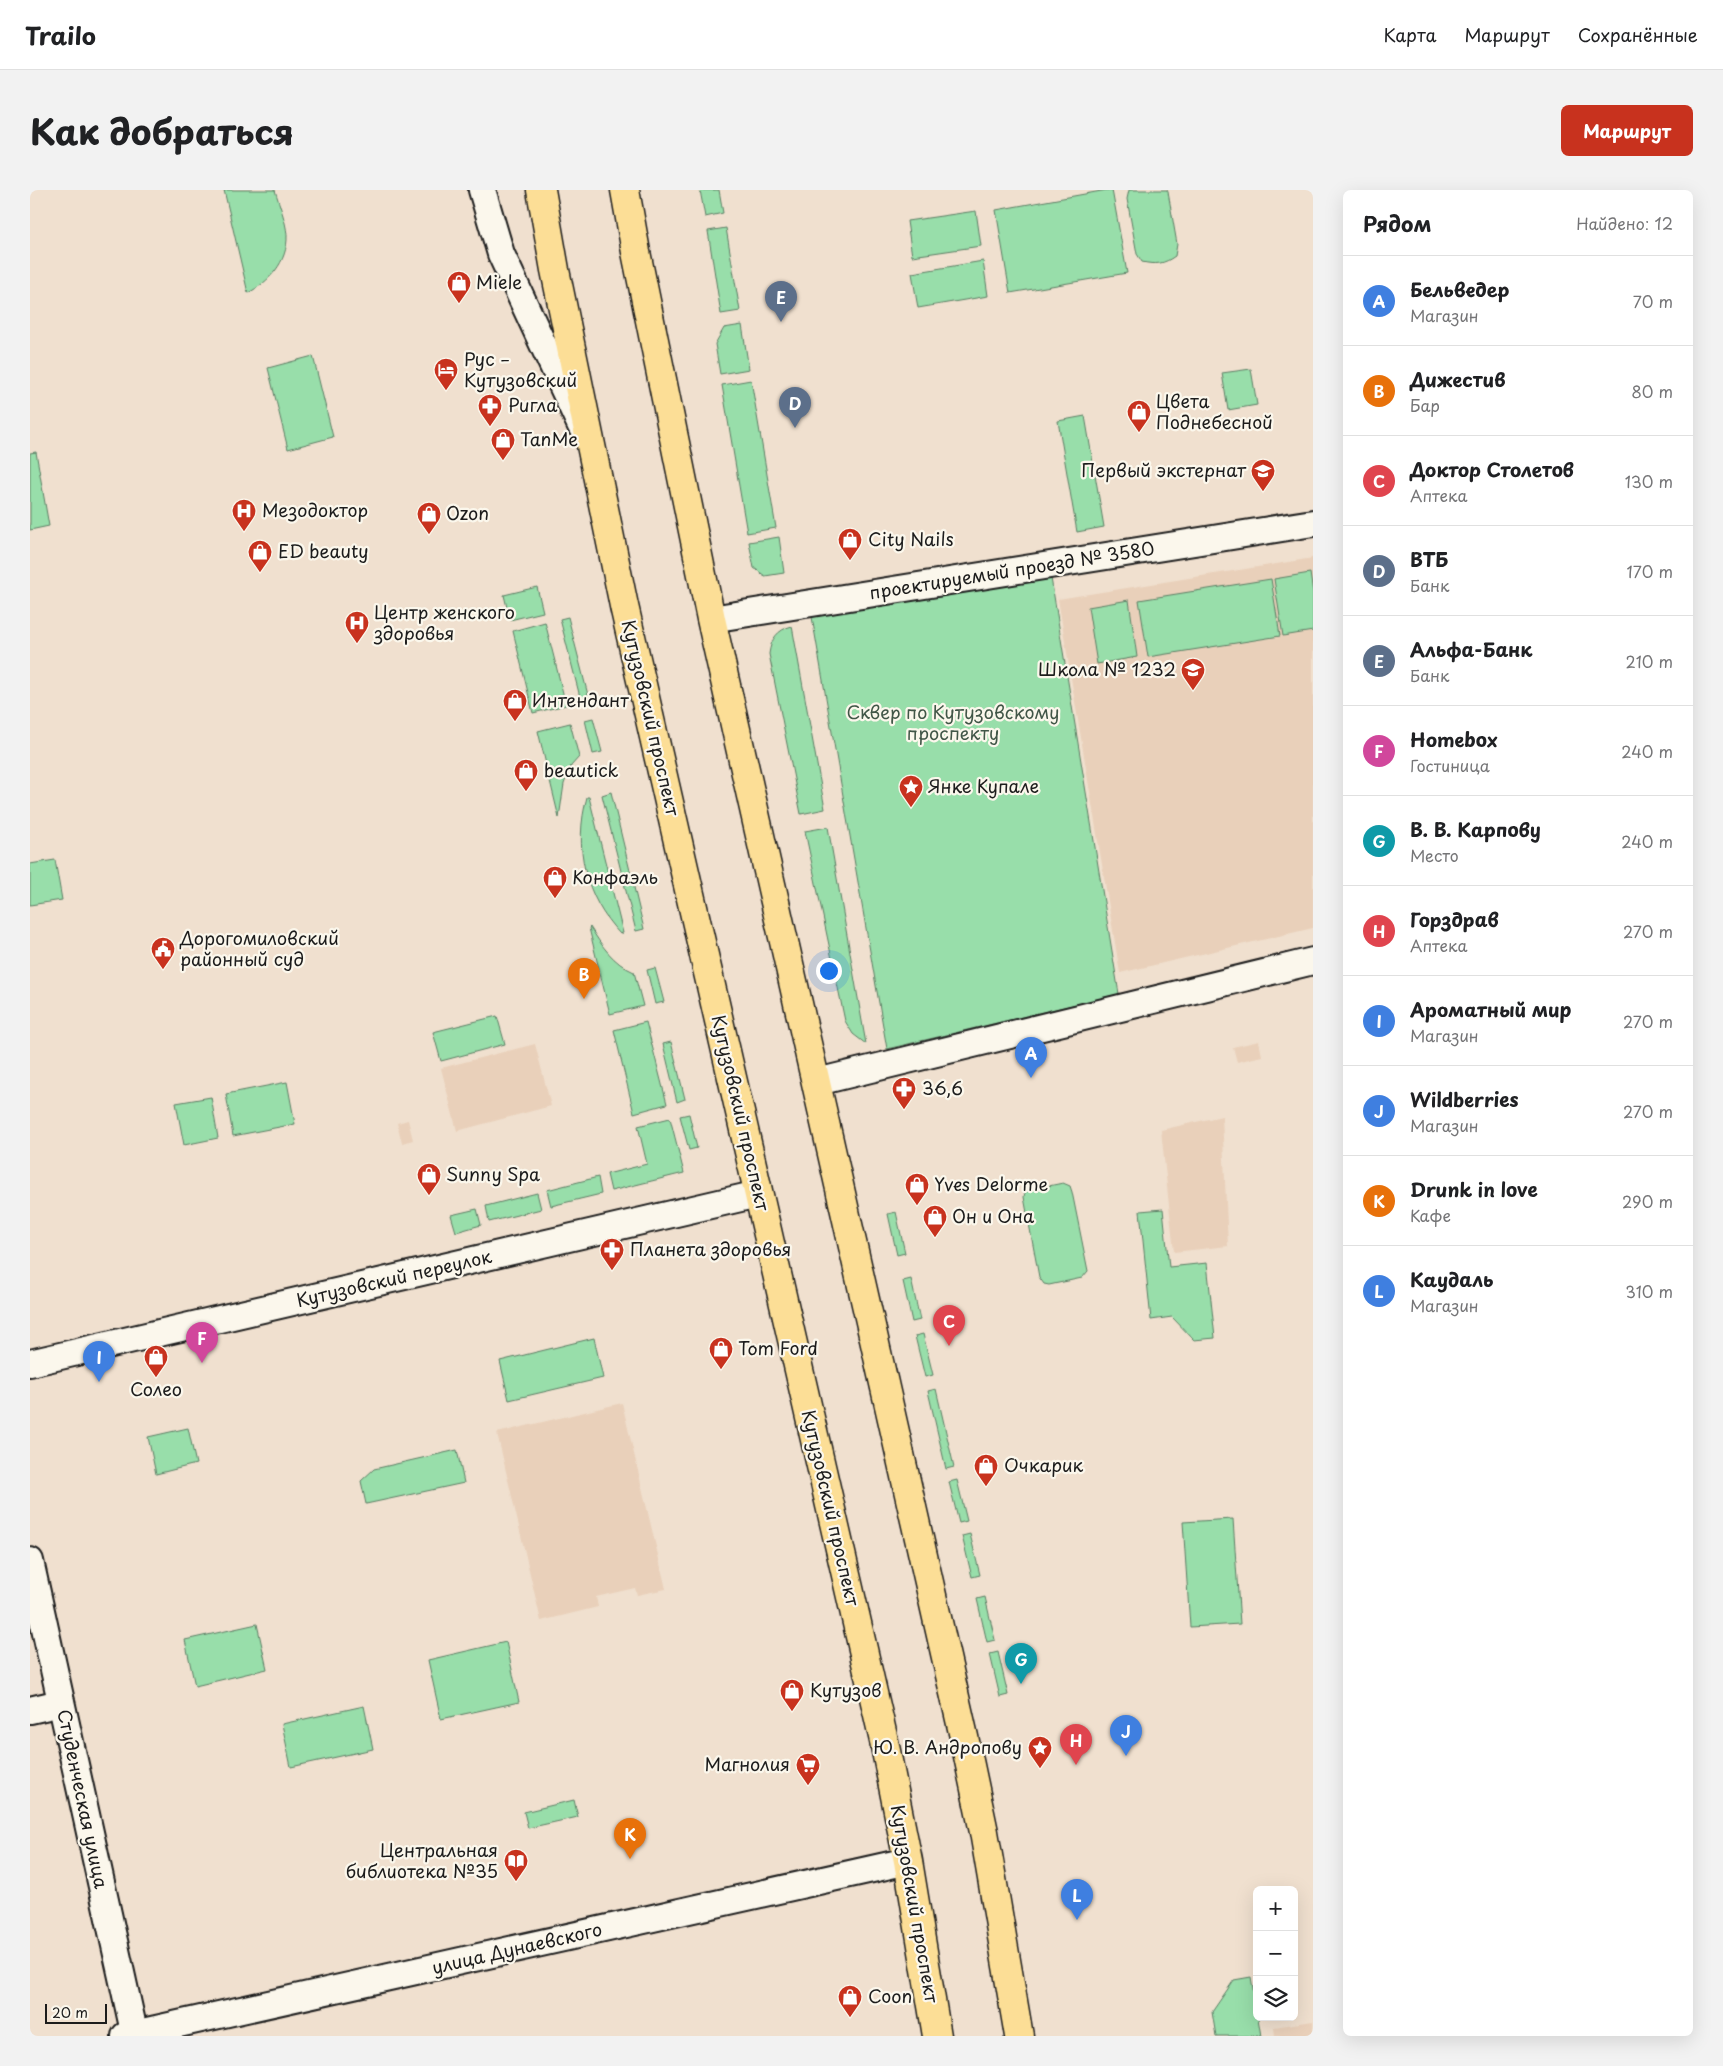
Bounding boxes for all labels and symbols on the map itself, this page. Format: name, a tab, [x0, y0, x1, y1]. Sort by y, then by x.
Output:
place label: Miele	[476, 268, 522, 295]
shop icon: Miele	[446, 270, 472, 304]
pin: E	[765, 281, 797, 322]
place label: Рус – Кутузовский	[464, 345, 577, 393]
hotel icon: Рус – Кутузовский	[433, 357, 459, 391]
pin: D	[779, 387, 811, 428]
place label: Цвета Поднебесной	[1156, 387, 1273, 435]
place label: Ригла	[508, 391, 558, 418]
pharmacy icon: Ригла	[477, 393, 503, 427]
shop icon: Цвета Поднебесной	[1126, 399, 1152, 433]
place label: TanMe	[520, 425, 578, 452]
shop icon: TanMe	[490, 427, 516, 461]
place label: Первый экстернат	[1081, 456, 1247, 483]
school or university icon: Первый экстернат	[1250, 458, 1276, 492]
place label: Мезодоктор	[262, 496, 368, 523]
hospital icon: Мезодоктор	[231, 498, 257, 532]
place label: Ozon	[446, 499, 489, 526]
shop icon: Ozon	[416, 501, 442, 535]
place label: City Nails	[868, 525, 954, 552]
shop icon: City Nails	[837, 527, 863, 561]
street label: проектируемый проезд № 3580	[867, 534, 1156, 605]
place label: ED beauty	[278, 537, 368, 564]
shop icon: ED beauty	[247, 539, 273, 573]
place label: Центр женского здоровья	[373, 598, 515, 646]
hospital icon: Центр женского здоровья	[344, 610, 370, 644]
street label: Кутузовский проспект	[616, 617, 687, 819]
place label: Школа № 1232	[1038, 655, 1176, 682]
school or university icon: Школа № 1232	[1180, 657, 1206, 691]
place label: Интендант	[532, 686, 629, 713]
shop icon: Интендант	[502, 688, 528, 722]
park label: Сквер по Кутузовскому проспекту	[847, 698, 1059, 746]
place label: beautick	[544, 756, 618, 783]
shop icon: beautick	[513, 758, 539, 792]
place label: Янке Купале	[928, 772, 1039, 799]
place icon: Янке Купале	[898, 774, 924, 808]
place label: Конфаэль	[572, 863, 658, 890]
shop icon: Конфаэль	[542, 865, 568, 899]
place label: Дорогомиловский районный суд	[179, 924, 339, 972]
public building icon: Дорогомиловский районный суд	[150, 936, 176, 970]
pin: B	[568, 958, 600, 999]
your location	[816, 958, 842, 984]
street label: Кутузовский проспект	[706, 1012, 777, 1214]
pin: A	[1015, 1037, 1047, 1078]
place label: 36,6	[922, 1074, 963, 1101]
pharmacy icon: 36,6	[891, 1076, 917, 1110]
place label: Sunny Spa	[446, 1160, 540, 1187]
shop icon: Sunny Spa	[416, 1162, 442, 1196]
place label: Yves Delorme	[934, 1170, 1049, 1197]
shop icon: Yves Delorme	[904, 1172, 930, 1206]
place label: Он и Она	[952, 1202, 1035, 1229]
shop icon: Он и Она	[922, 1204, 948, 1238]
place label: Планета здоровья	[630, 1235, 792, 1262]
pharmacy icon: Планета здоровья	[599, 1237, 625, 1271]
street label: Кутузовский переулок	[293, 1242, 494, 1313]
pin: C	[933, 1305, 965, 1346]
pin: F	[186, 1322, 218, 1363]
place label: Tom Ford	[738, 1334, 818, 1361]
shop icon: Tom Ford	[708, 1336, 734, 1370]
pin: I	[83, 1341, 115, 1382]
shop icon: Солео	[143, 1344, 169, 1378]
place label: Солео	[130, 1375, 182, 1402]
street label: Кутузовский проспект	[796, 1407, 867, 1609]
place label: Очкарик	[1004, 1451, 1084, 1478]
shop icon: Очкарик	[973, 1453, 999, 1487]
pin: G	[1005, 1643, 1037, 1684]
place label: Кутузов	[810, 1676, 882, 1703]
shop icon: Кутузов	[779, 1678, 805, 1712]
street label: Студенческая улица	[51, 1707, 116, 1891]
pin: J	[1110, 1715, 1142, 1756]
pin: H	[1060, 1724, 1092, 1765]
place label: Ю. В. Андропову	[873, 1733, 1022, 1760]
place icon: Ю. В. Андропову	[1027, 1735, 1053, 1769]
place label: Магнолия	[705, 1750, 790, 1777]
supermarket icon: Магнолия	[795, 1752, 821, 1786]
street label: Кутузовский проспект	[885, 1803, 946, 2005]
pin: K	[614, 1818, 646, 1859]
place label: Центральная библиотека №35	[346, 1836, 498, 1884]
library icon: Центральная библиотека №35	[503, 1848, 529, 1882]
pin: L	[1061, 1879, 1093, 1920]
street label: улица Дунаевского	[429, 1915, 604, 1980]
place label: Coon	[868, 1982, 912, 2009]
shop icon: Coon	[837, 1984, 863, 2018]
scale bar	[45, 2001, 108, 2024]

